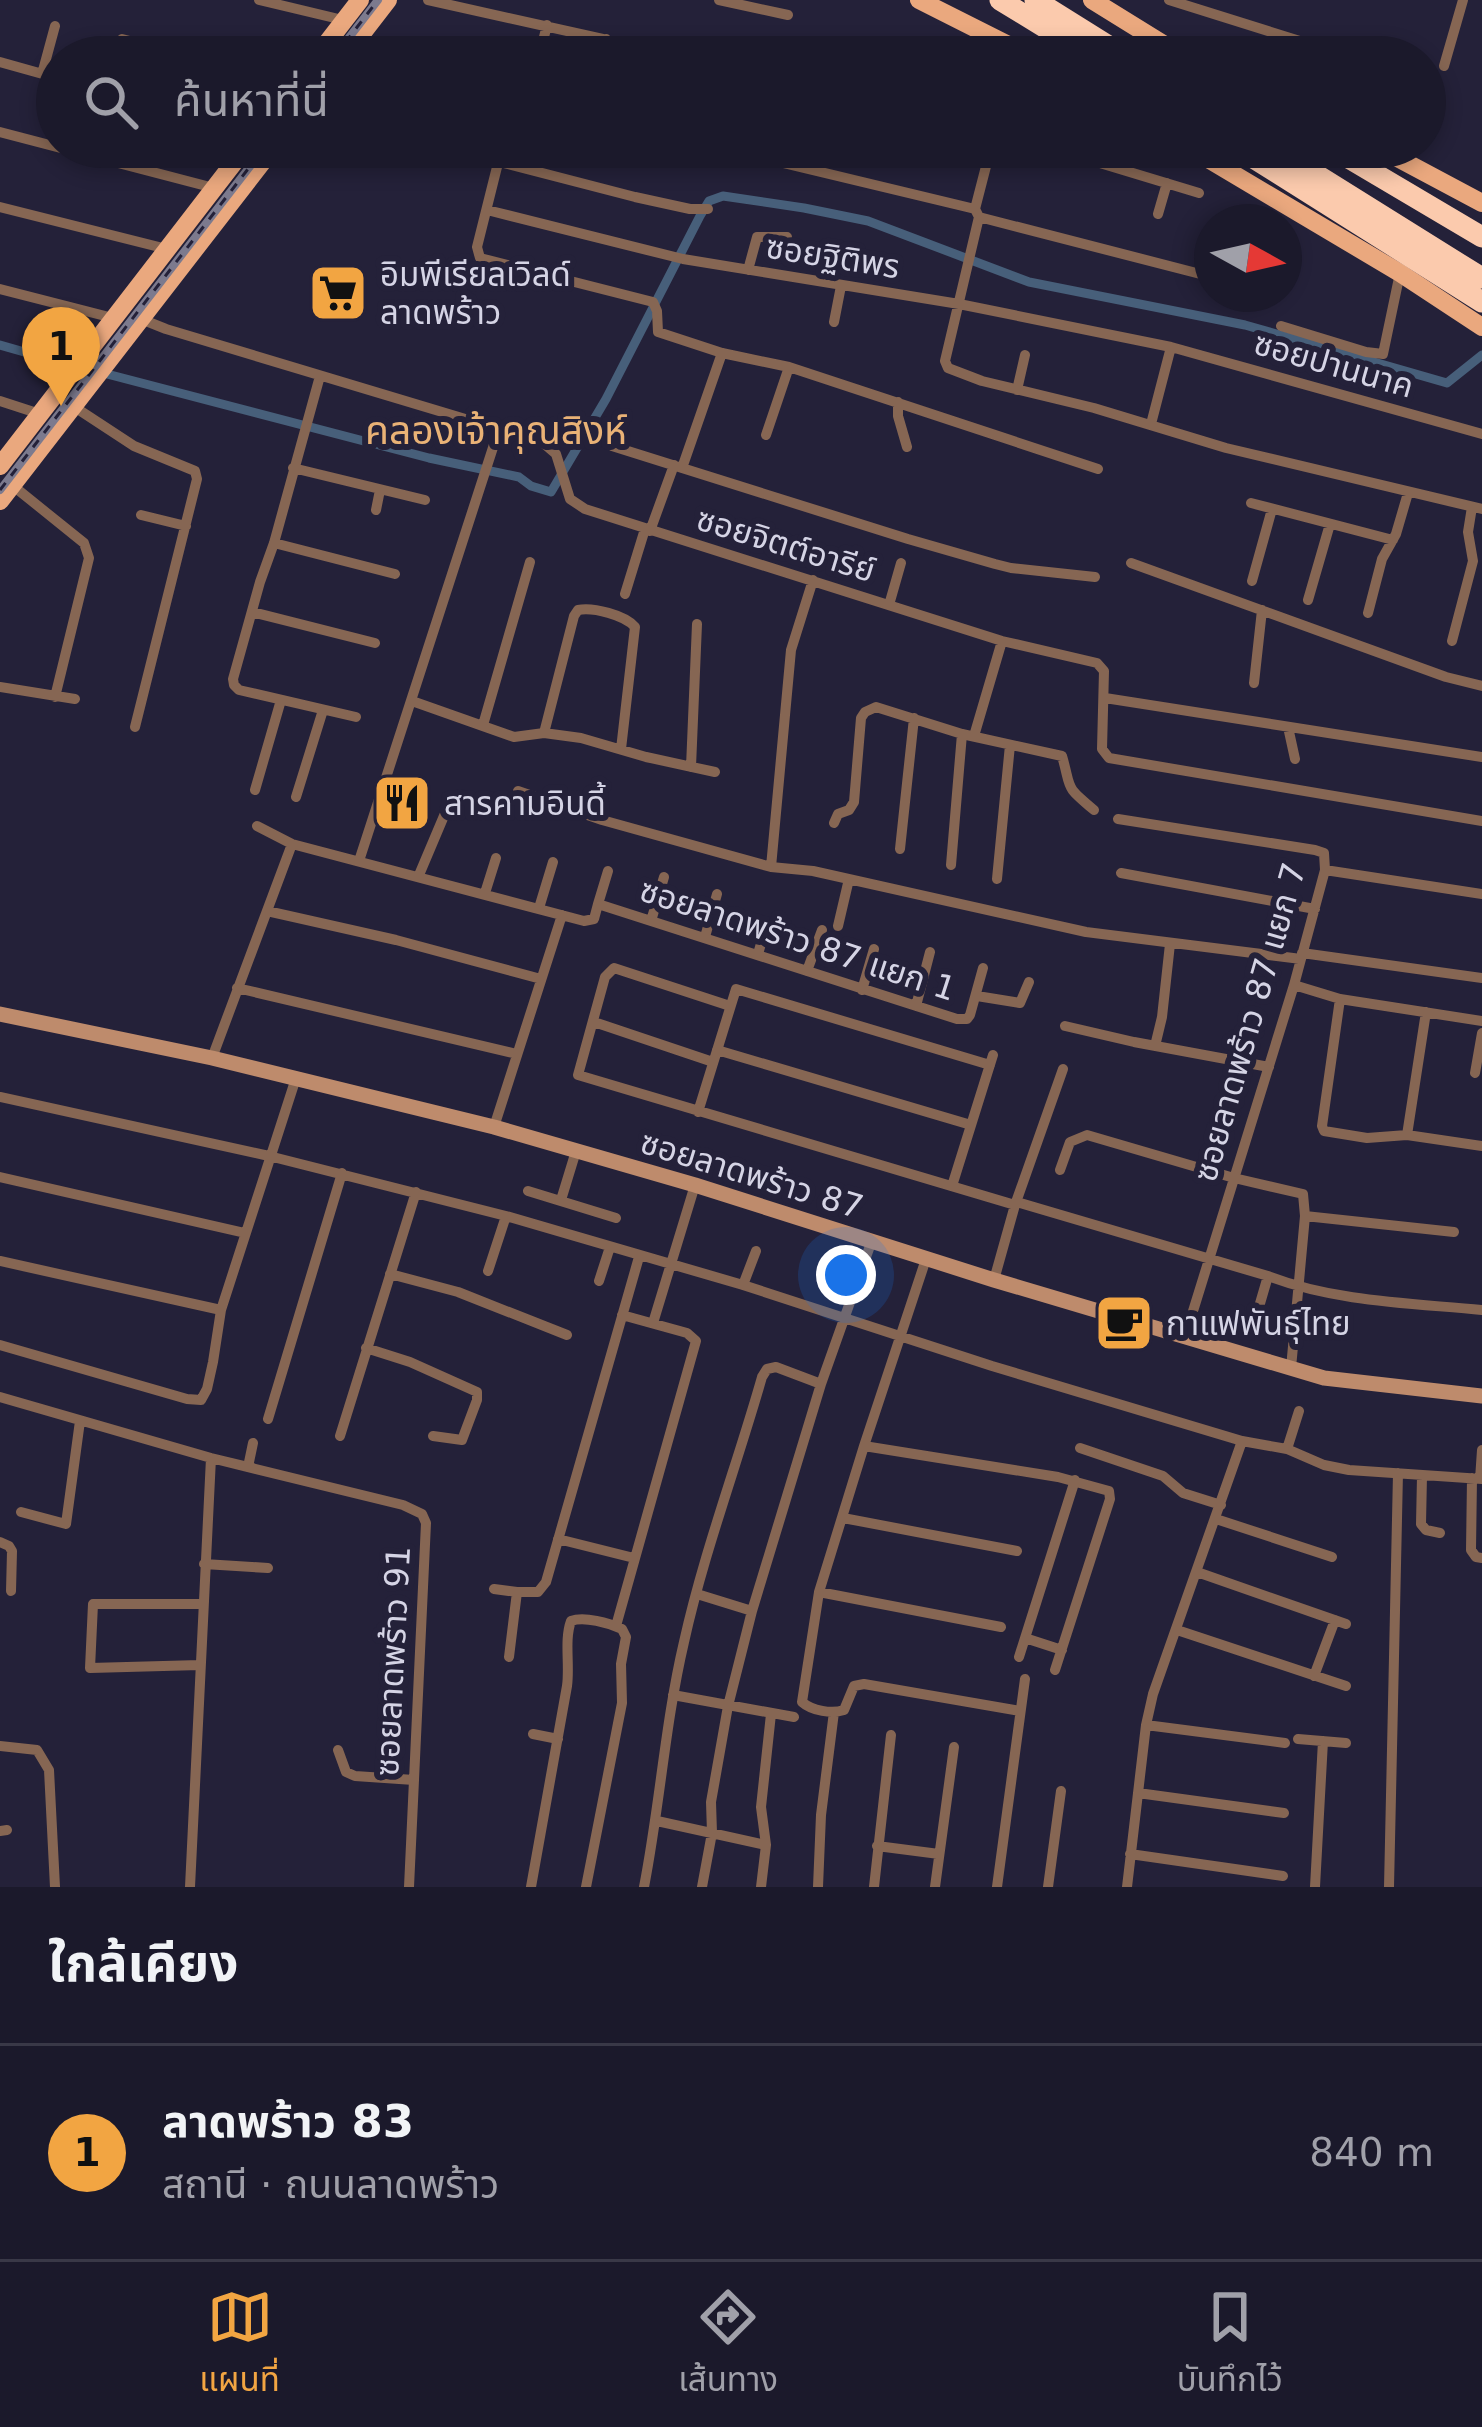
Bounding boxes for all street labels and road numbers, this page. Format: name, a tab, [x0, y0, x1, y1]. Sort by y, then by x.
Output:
street label: ซอยฐิติพร	[763, 227, 903, 286]
street label: ซอยปานนาค	[1249, 323, 1418, 406]
street label: ซอยจิตต์อารีย์	[692, 499, 880, 590]
street label: ซอยลาดพร้าว 87 แยก 7	[1185, 858, 1314, 1186]
street label: ซอยลาดพร้าว 87 แยก 1	[635, 870, 961, 1009]
street label: ซอยลาดพร้าว 87	[636, 1122, 868, 1227]
street label: ซอยลาดพร้าว 91	[367, 1545, 418, 1777]

